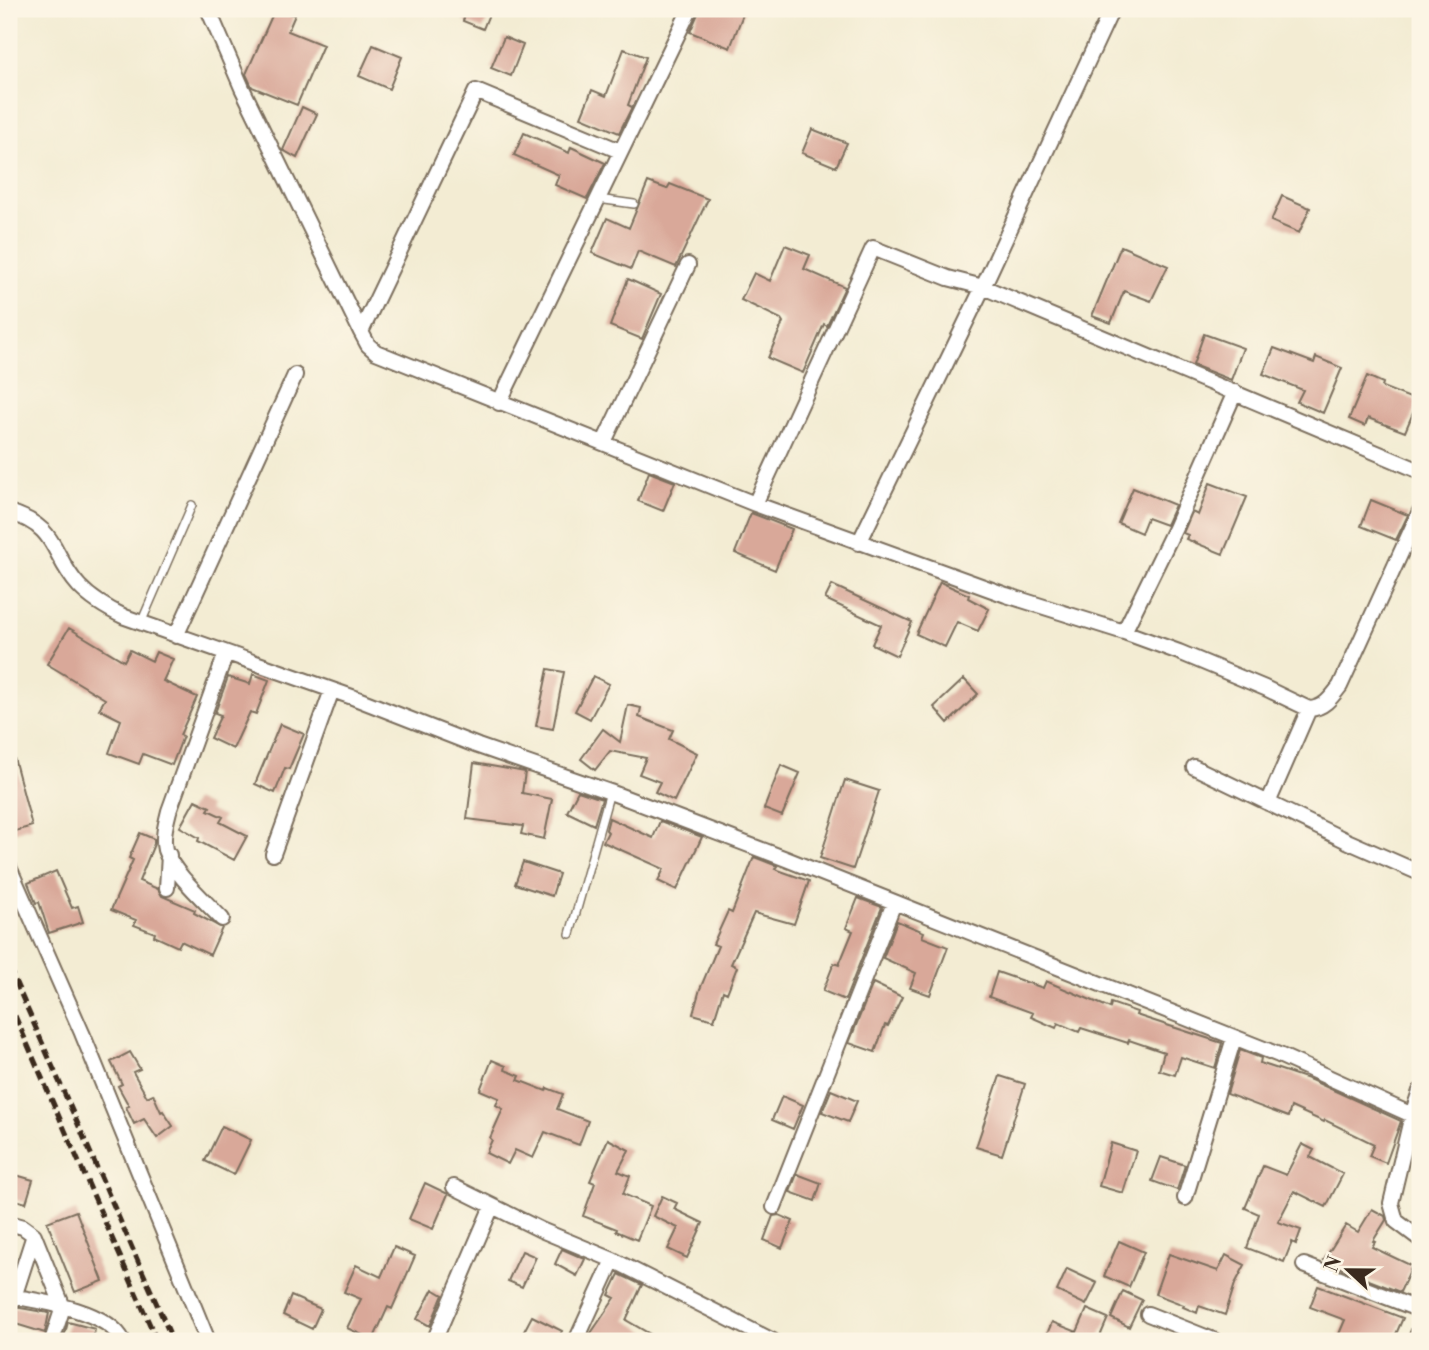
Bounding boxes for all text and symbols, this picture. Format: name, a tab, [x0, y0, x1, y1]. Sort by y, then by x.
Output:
north arrow	[1314, 1234, 1384, 1304]
text: N	[1319, 1253, 1347, 1275]

